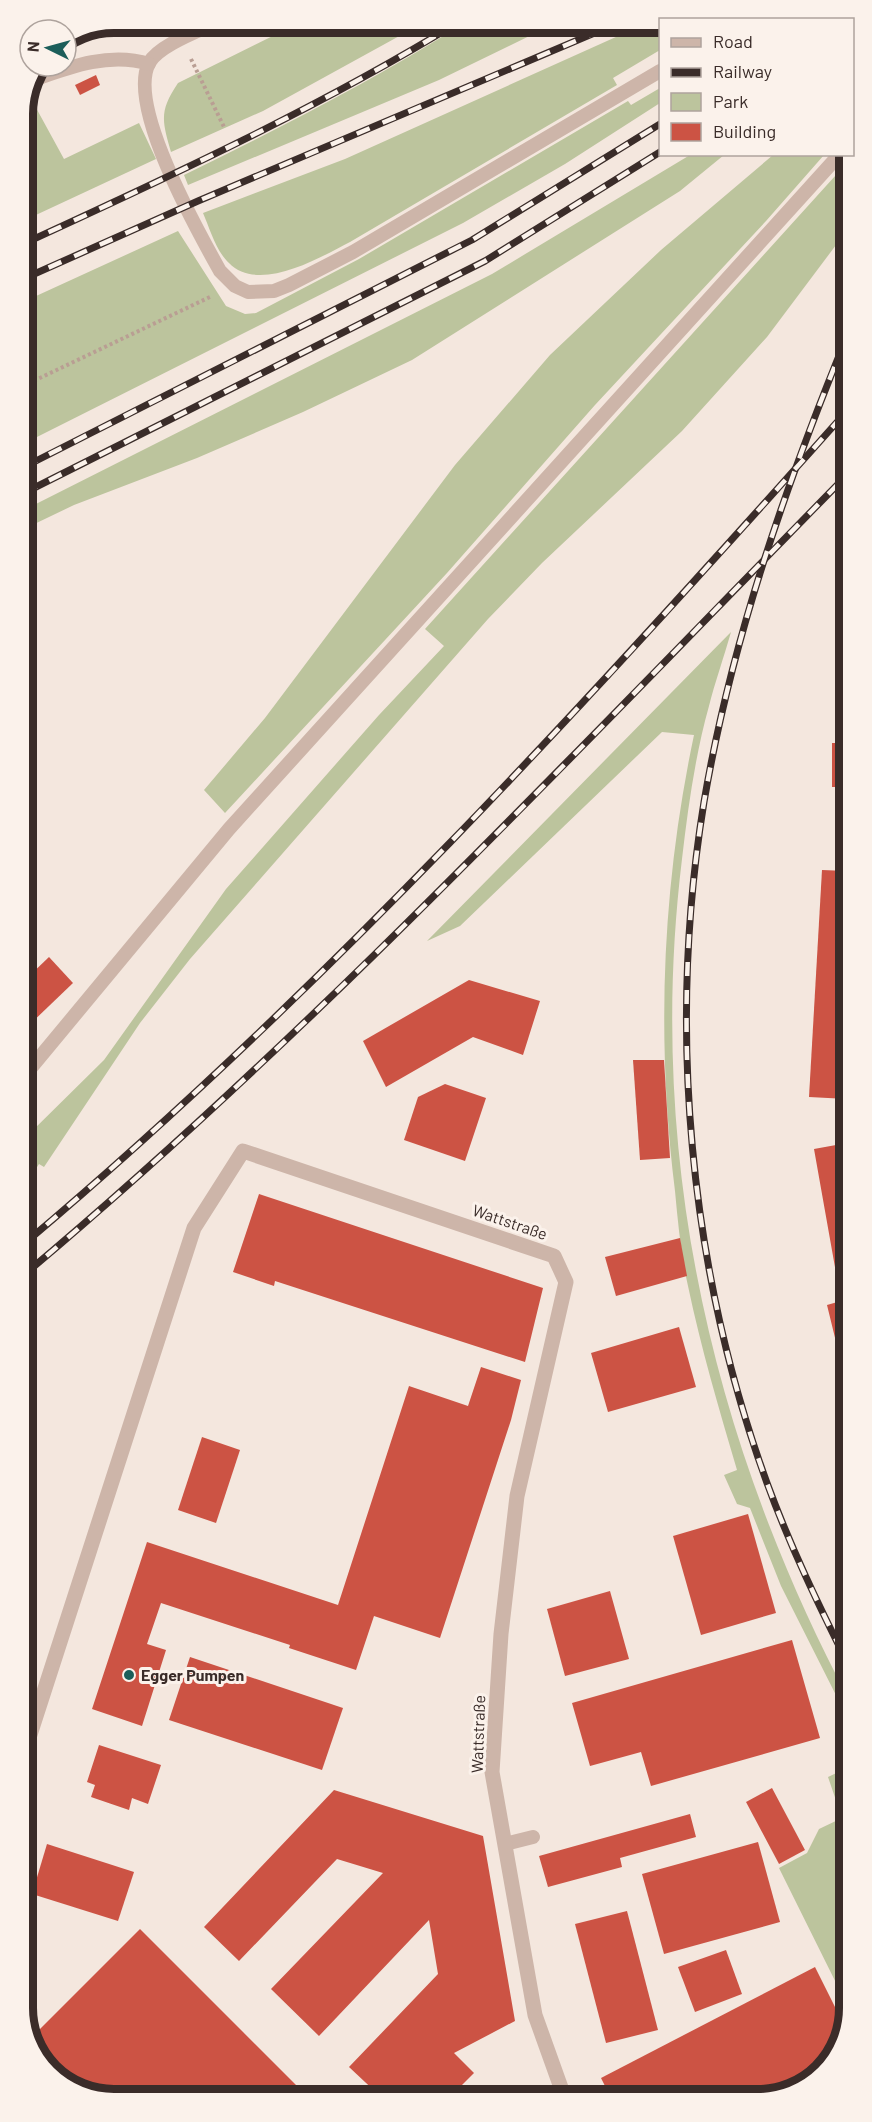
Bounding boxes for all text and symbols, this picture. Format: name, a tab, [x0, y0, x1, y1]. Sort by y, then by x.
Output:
north arrow	[18, 18, 78, 78]
legend	[659, 18, 854, 156]
text: Road	[713, 30, 753, 52]
text: N	[23, 41, 42, 53]
text: Railway	[713, 60, 772, 82]
text: Park	[713, 90, 748, 112]
text: Building	[713, 120, 776, 142]
street label: Wattstraße	[470, 1200, 550, 1243]
place label: Egger Pumpen	[141, 1665, 244, 1684]
marker: Egger Pumpen	[122, 1668, 136, 1682]
street label: Wattstraße	[467, 1695, 488, 1773]

